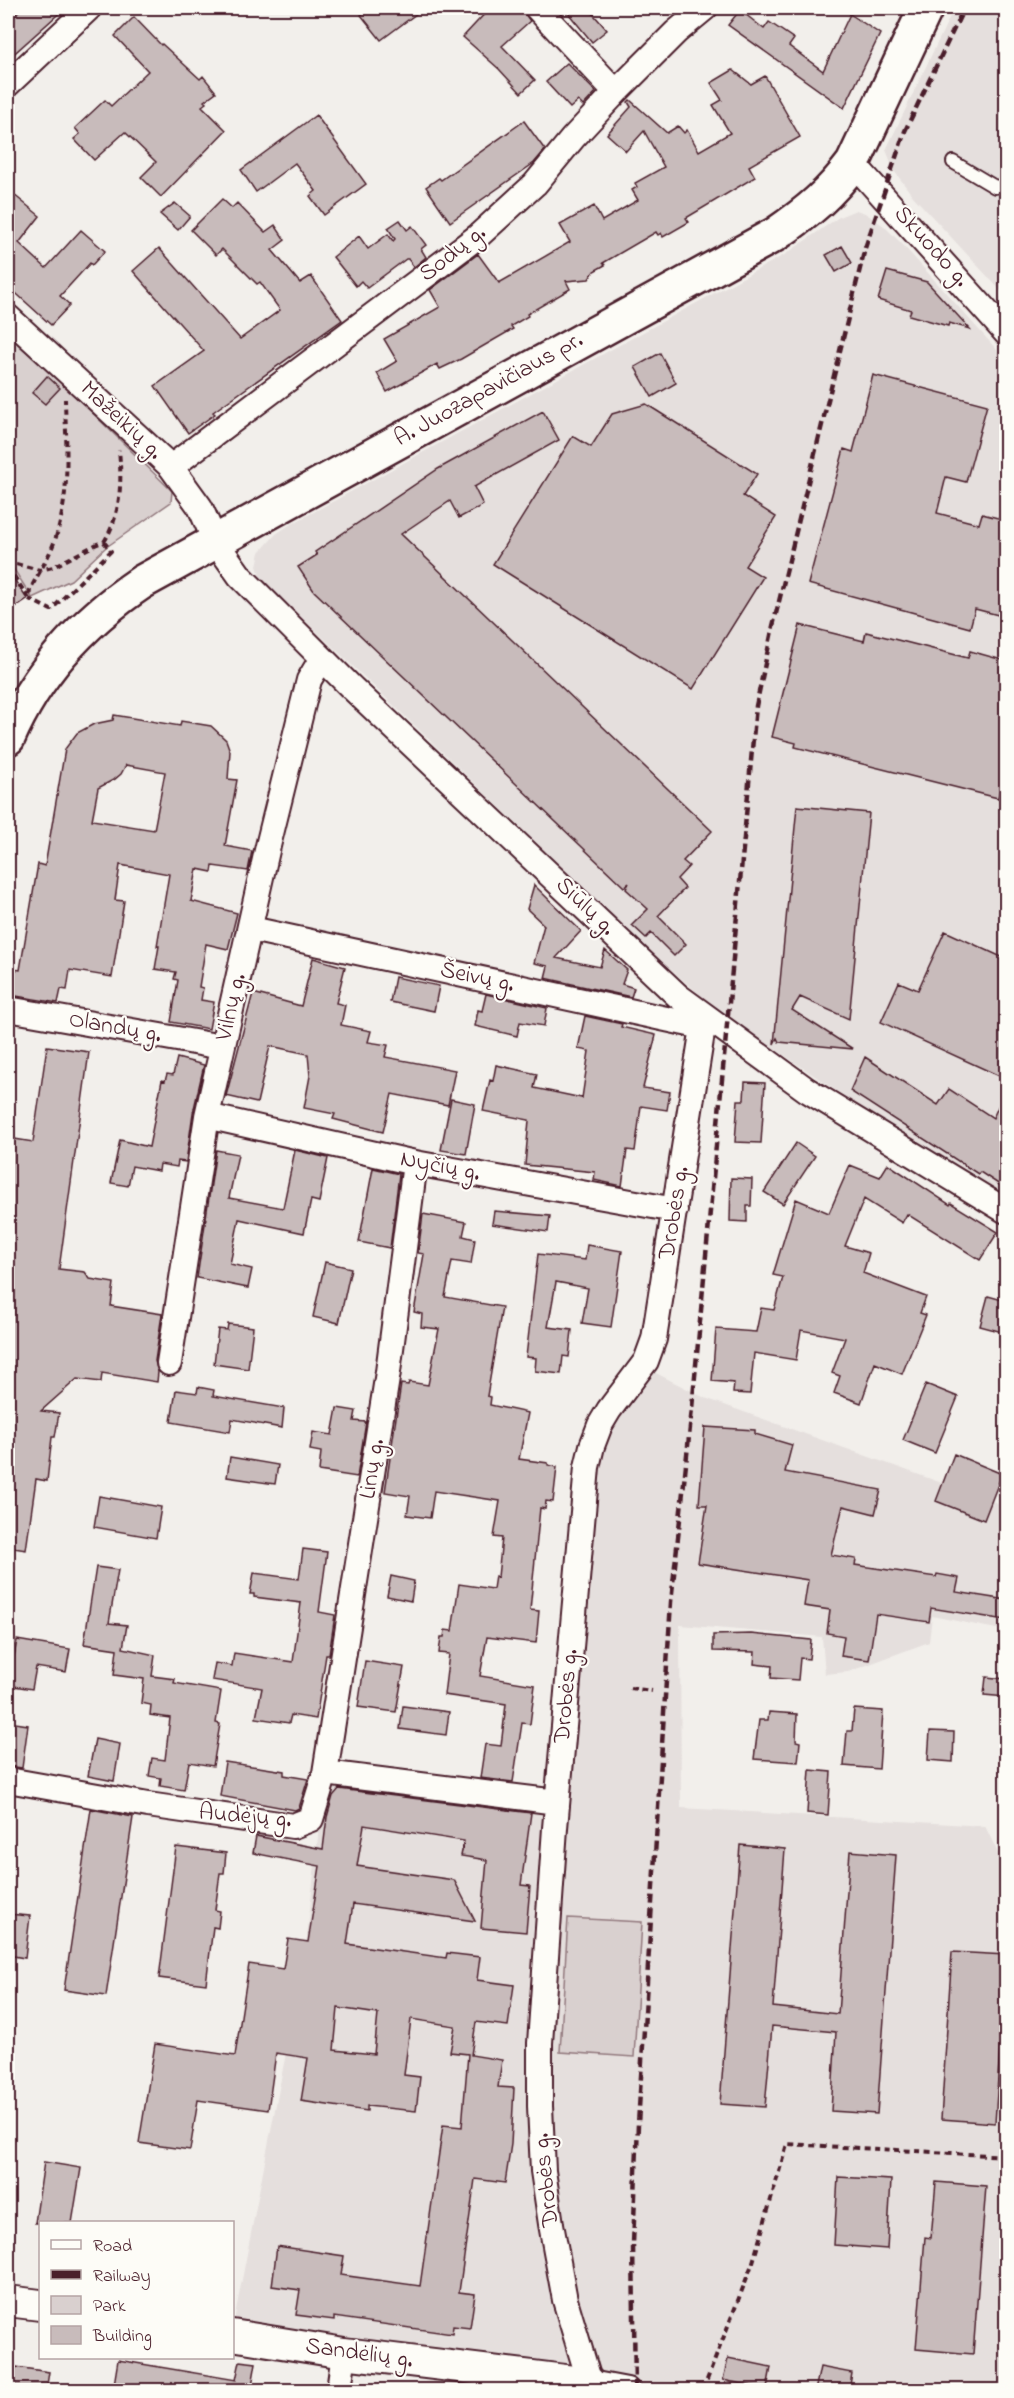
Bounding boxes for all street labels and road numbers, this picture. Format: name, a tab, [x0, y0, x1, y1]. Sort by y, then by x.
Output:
street label: Skuodo g.	[885, 198, 977, 296]
street label: Sodų g.	[412, 217, 494, 291]
street label: A. Juozapavičiaus pr.	[388, 323, 590, 457]
street label: Mažeikių g.	[71, 373, 171, 469]
street label: Siūlų g.	[547, 869, 623, 945]
street label: Šeivų g.	[437, 953, 517, 1003]
street label: Vilnų g.	[207, 970, 257, 1045]
street label: Olandų g.	[66, 1003, 164, 1053]
street label: Nyčių g.	[397, 1142, 483, 1193]
street label: Drobės g.	[650, 1164, 700, 1263]
street label: Linų g.	[351, 1436, 395, 1502]
street label: Drobės g.	[545, 1647, 589, 1745]
street label: Audėjų g.	[197, 1796, 293, 1838]
street label: Drobės g.	[525, 2131, 569, 2230]
street label: Sandėlių g.	[303, 2329, 415, 2379]

